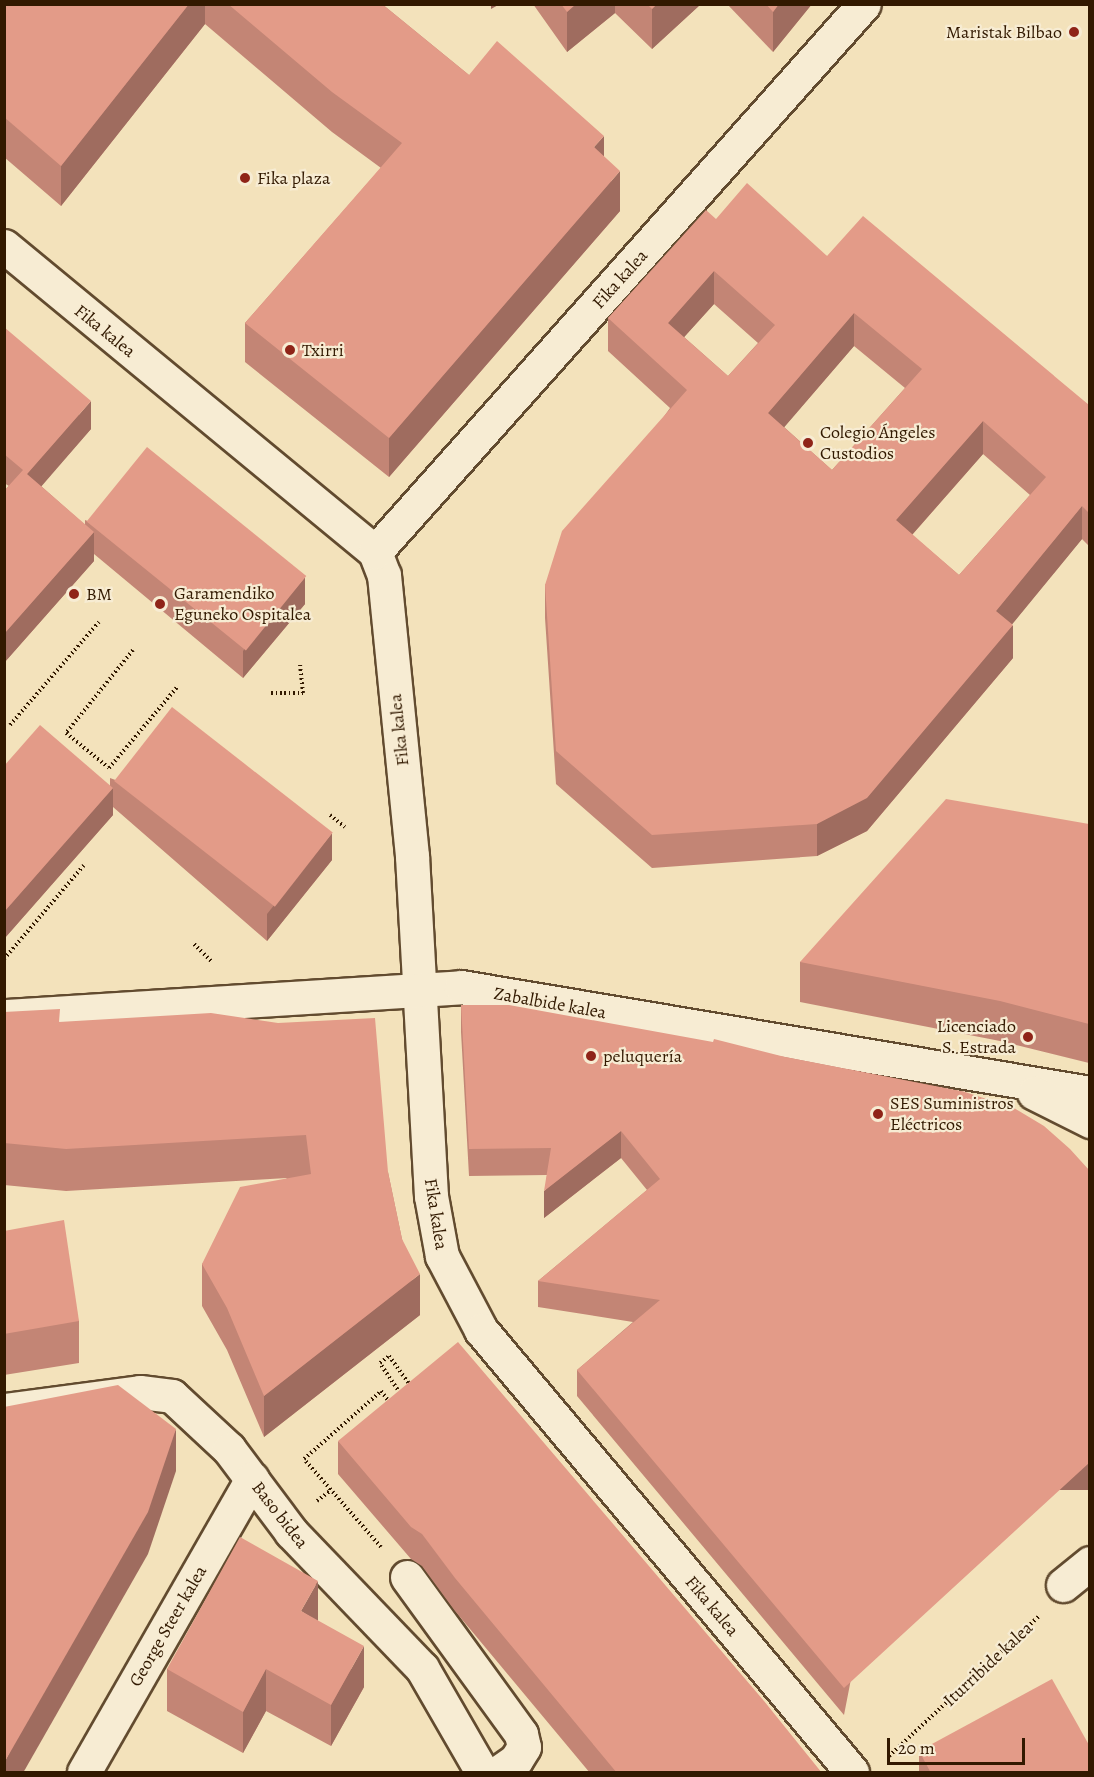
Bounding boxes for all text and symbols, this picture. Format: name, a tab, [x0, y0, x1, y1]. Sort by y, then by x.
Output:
place label: Maristak Bilbao	[946, 21, 1062, 43]
marker: Maristak Bilbao	[1067, 25, 1081, 39]
place label: Fika plaza	[257, 167, 330, 189]
marker: Fika plaza	[238, 171, 252, 185]
street label: Fika kalea	[588, 245, 652, 313]
street label: Fika kalea	[70, 300, 140, 362]
place label: Txirri	[302, 339, 344, 361]
marker: Txirri	[283, 343, 297, 357]
place label: Colegio Ángeles Custodios	[820, 422, 936, 464]
marker: Colegio Ángeles Custodios	[801, 436, 815, 450]
place label: BM	[86, 583, 112, 605]
place label: Garamendiko Eguneko Ospitalea	[174, 583, 311, 626]
marker: BM	[67, 587, 81, 601]
marker: Garamendiko Eguneko Ospitalea	[151, 595, 169, 613]
street label: Fika kalea	[384, 693, 414, 767]
street label: Zabalbide kalea	[492, 982, 608, 1024]
place label: Licenciado S. Estrada	[937, 1016, 1016, 1058]
marker: Licenciado S. Estrada	[1021, 1030, 1035, 1044]
place label: peluquería	[603, 1045, 682, 1067]
marker: peluquería	[584, 1049, 598, 1063]
place label: SES Suministros Eléctricos	[890, 1093, 1014, 1136]
marker: SES Suministros Eléctricos	[871, 1107, 885, 1121]
street label: Fika kalea	[420, 1177, 452, 1251]
street label: Baso bidea	[247, 1477, 313, 1553]
street label: George Steer kalea	[125, 1562, 211, 1690]
street label: Fika kalea	[680, 1571, 744, 1641]
street label: Iturribide kalea	[939, 1617, 1037, 1711]
scale bar	[890, 1726, 1028, 1764]
text: 20 m	[898, 1736, 935, 1760]

